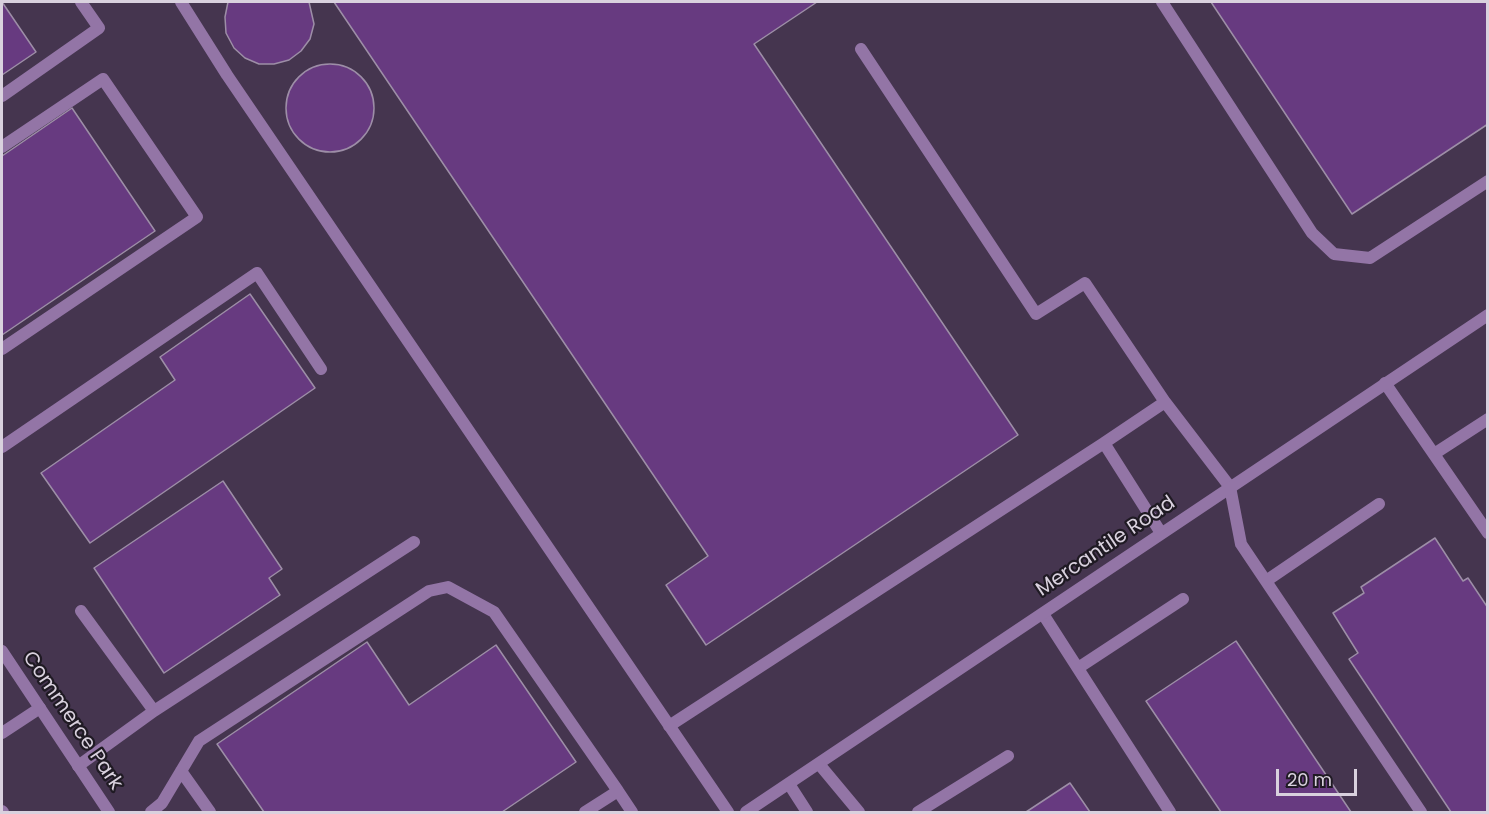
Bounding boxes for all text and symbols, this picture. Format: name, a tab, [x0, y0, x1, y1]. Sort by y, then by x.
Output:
street label: Mercantile Road	[1032, 492, 1180, 602]
street label: Commerce Park	[17, 647, 127, 795]
scale bar	[1279, 757, 1360, 795]
text: 20 m	[1287, 767, 1332, 792]

